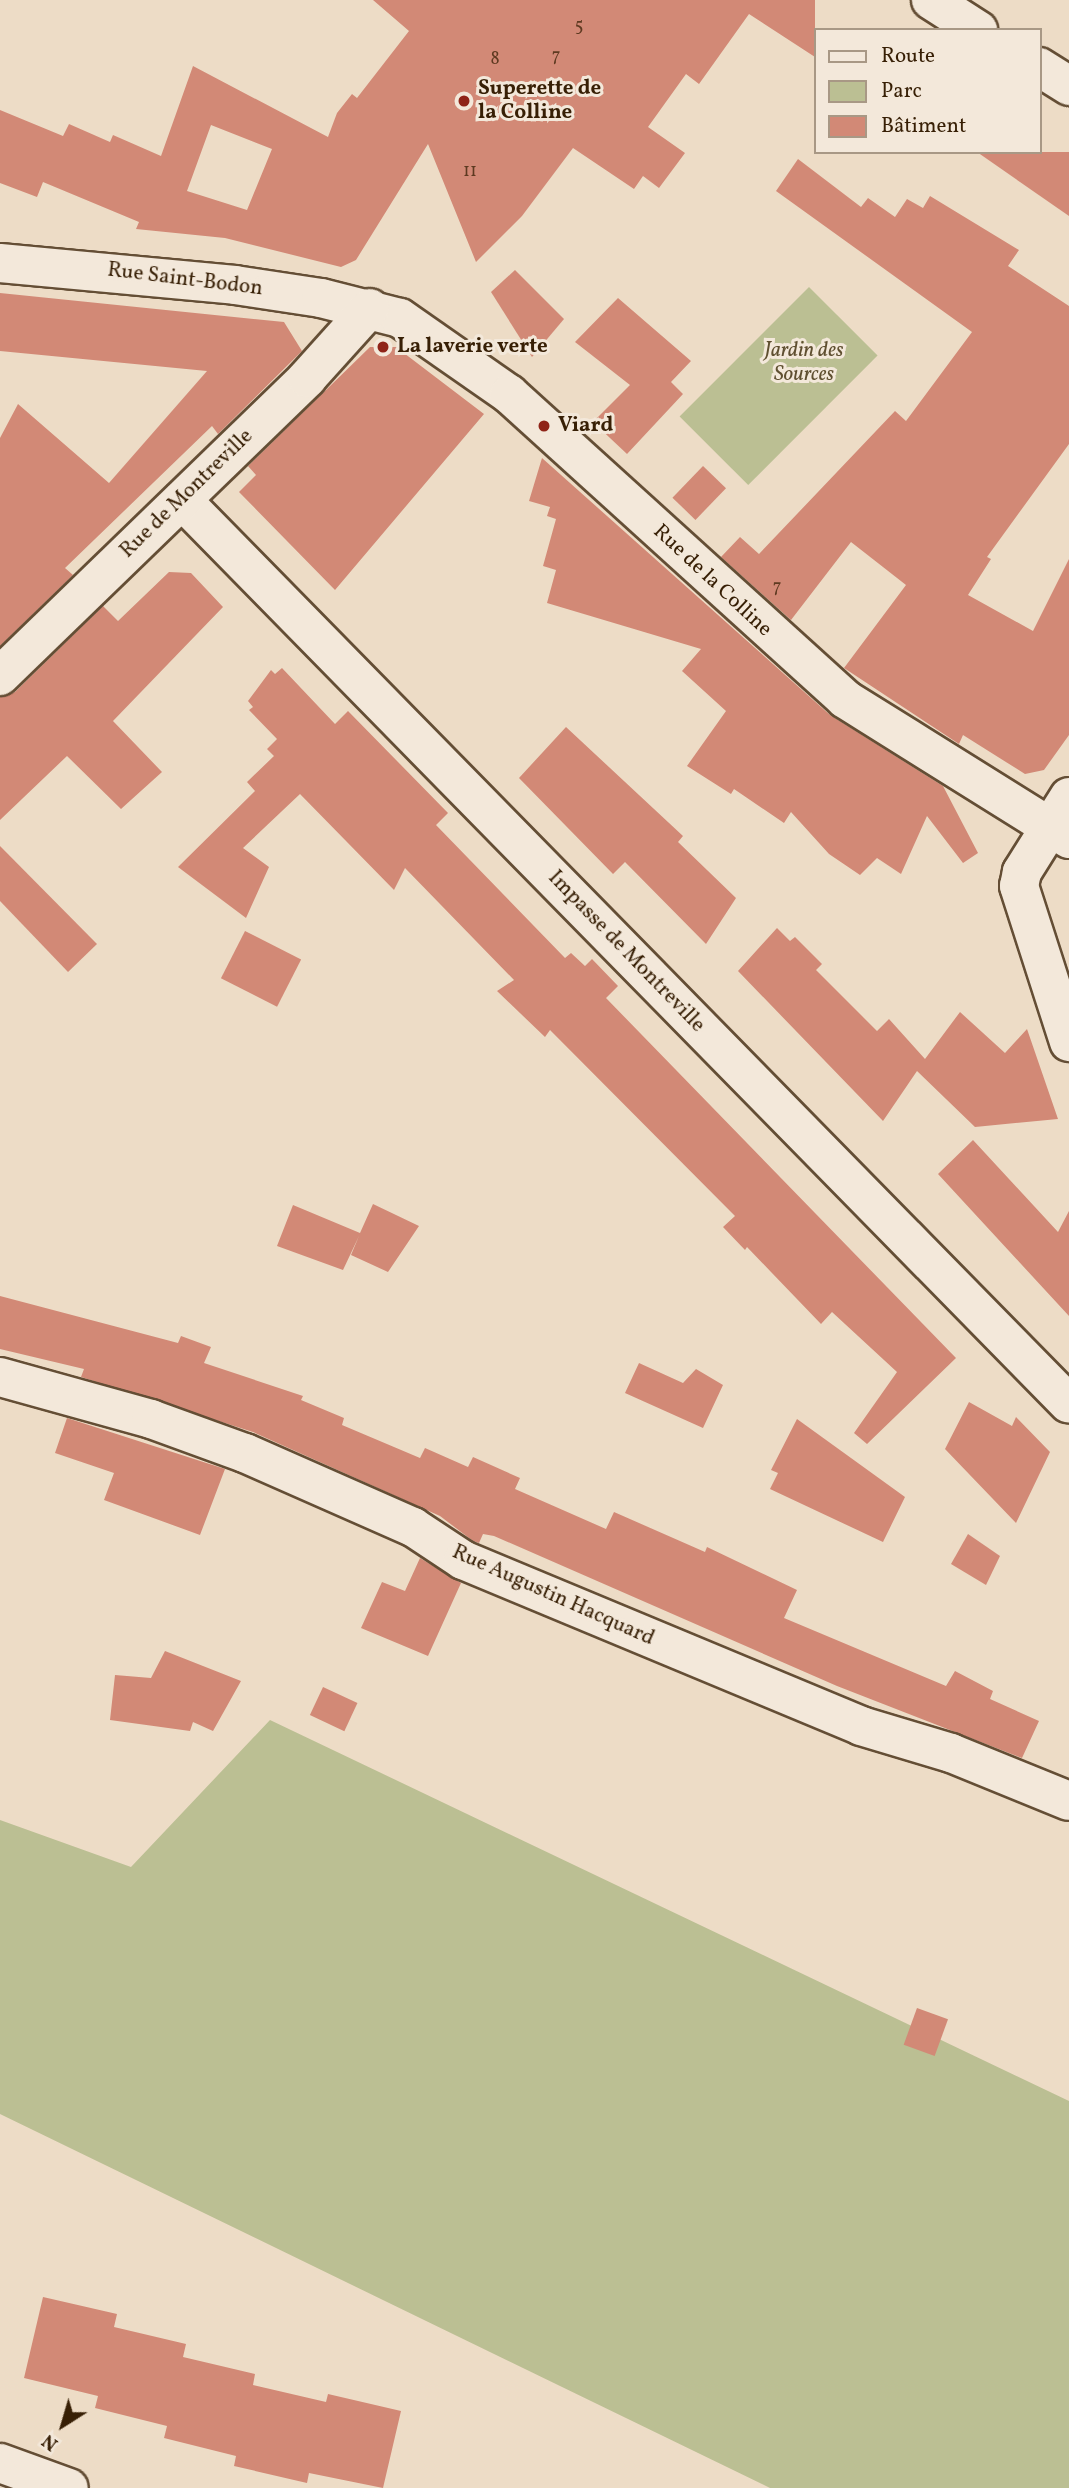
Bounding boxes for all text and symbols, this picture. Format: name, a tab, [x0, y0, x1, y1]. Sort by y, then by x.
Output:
house number: 5	[575, 16, 583, 38]
legend	[814, 28, 1041, 154]
text: Route	[881, 42, 935, 71]
house number: 7	[552, 46, 560, 68]
house number: 8	[490, 49, 500, 71]
place label: Superette de la Colline	[478, 76, 601, 126]
text: Parc	[881, 77, 922, 106]
marker: Superette de la Colline	[456, 93, 472, 109]
text: Bâtiment	[881, 112, 966, 141]
house number: 11	[463, 161, 477, 183]
street label: Rue Saint-Bodon	[106, 258, 264, 302]
place label: La laverie verte	[397, 334, 548, 360]
park label: Jardin des Sources	[764, 338, 844, 388]
marker: La laverie verte	[375, 339, 391, 355]
place label: Viard	[558, 413, 613, 439]
marker: Viard	[536, 418, 552, 434]
street label: Rue de Montreville	[115, 424, 259, 564]
street label: Rue de la Colline	[647, 519, 777, 643]
house number: 7	[773, 577, 781, 599]
street label: Impasse de Montreville	[542, 866, 710, 1038]
street label: Rue Augustin Hacquard	[448, 1540, 658, 1652]
north arrow	[28, 2390, 98, 2460]
text: N	[37, 2427, 64, 2456]

